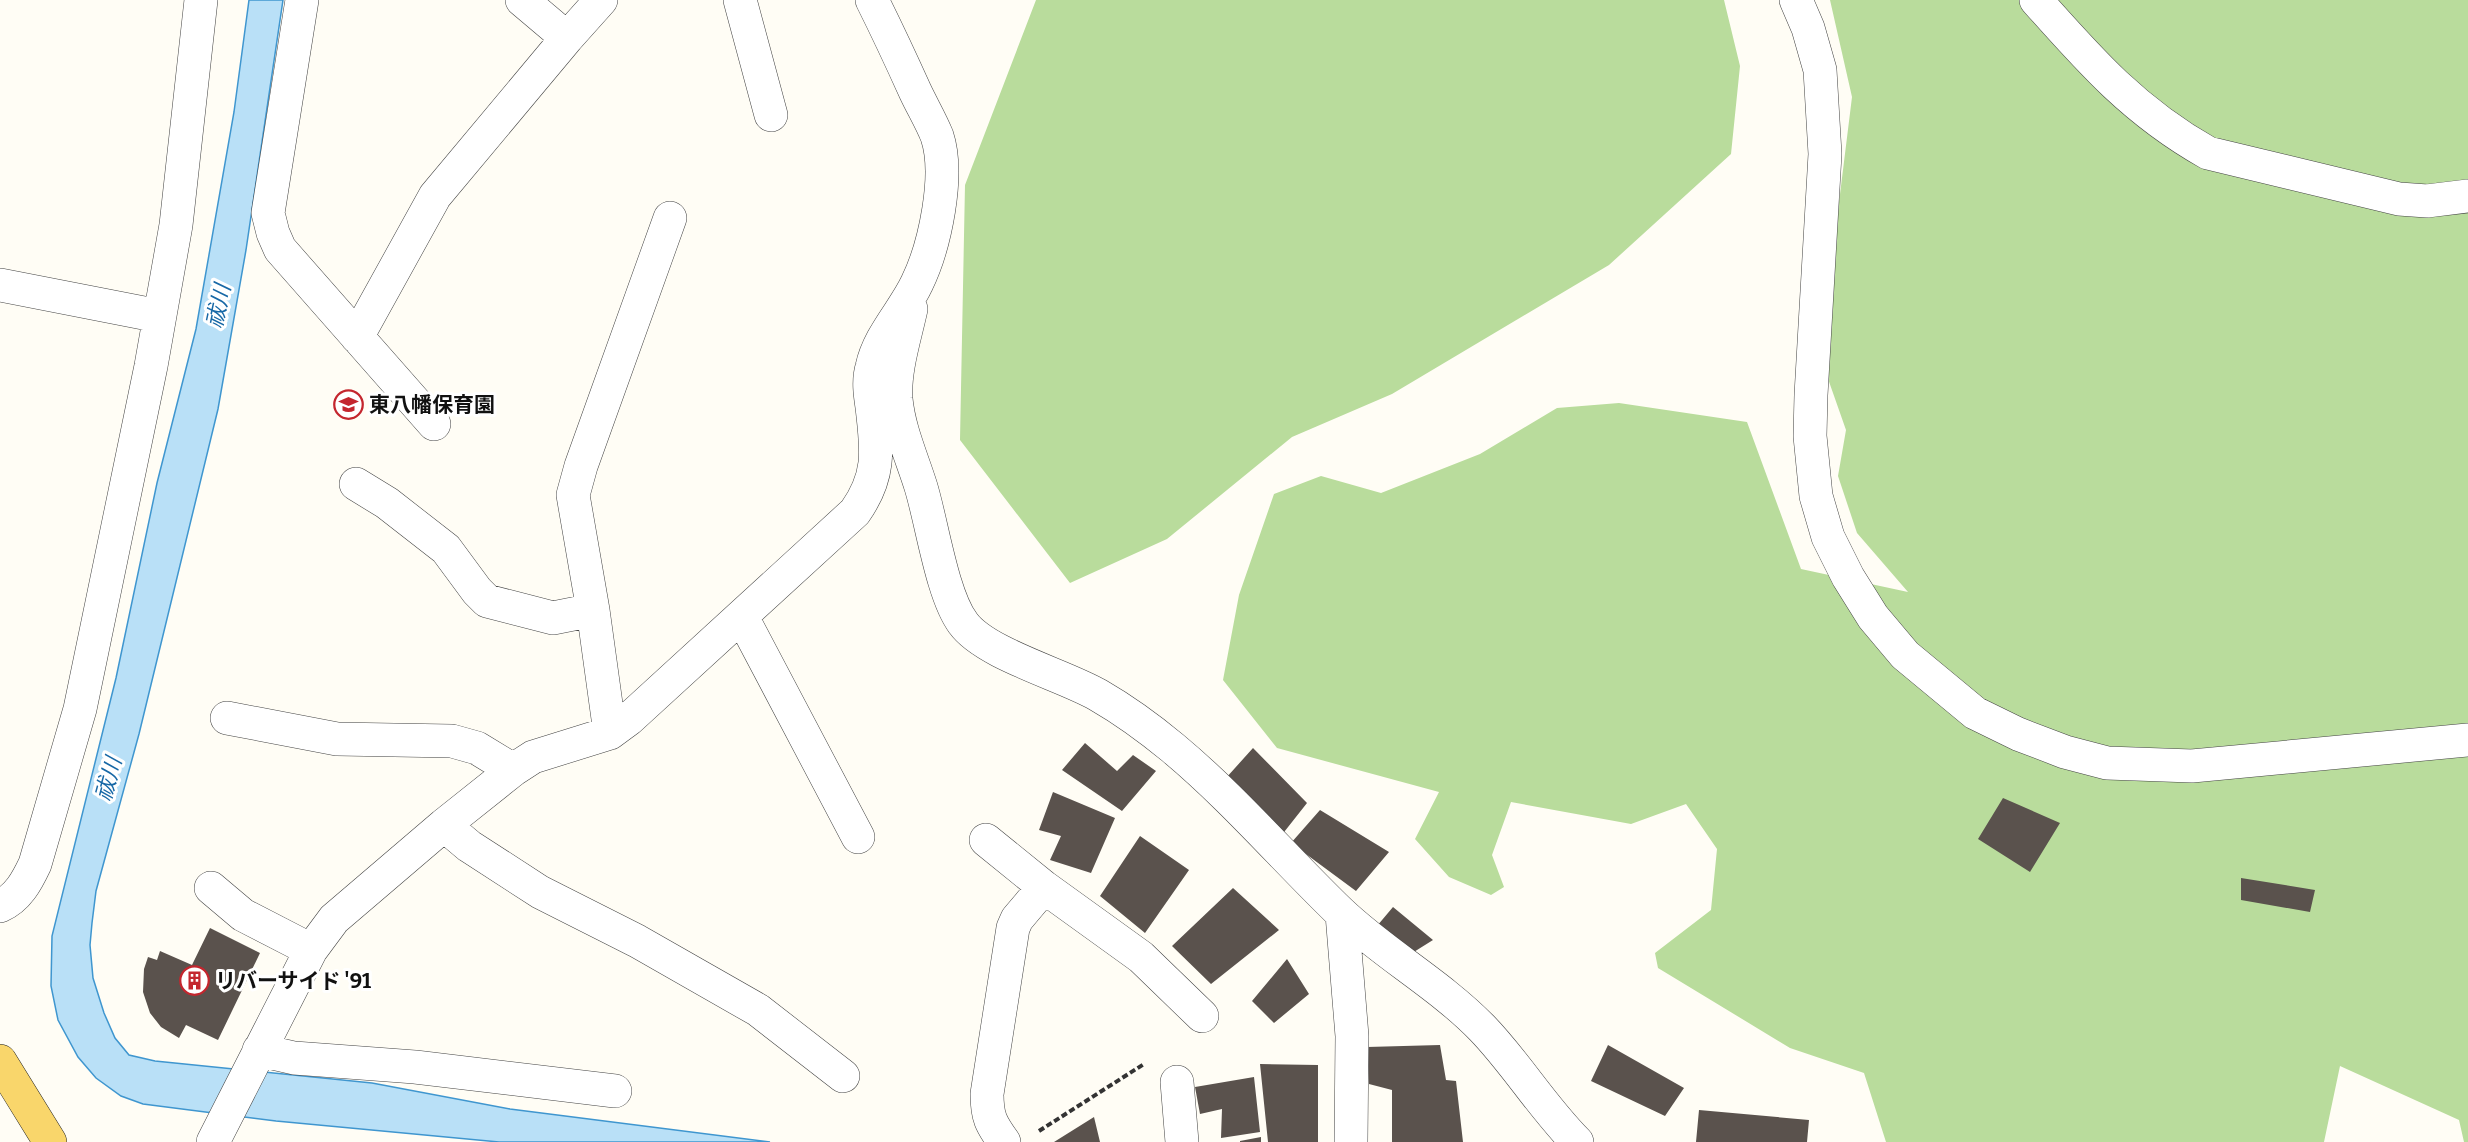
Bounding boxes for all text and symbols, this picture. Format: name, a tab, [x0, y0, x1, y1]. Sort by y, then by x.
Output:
water label: 祓川	[201, 280, 237, 330]
school or university icon: 東八幡保育園	[332, 389, 364, 421]
place label: 東八幡保育園	[369, 392, 495, 418]
water label: 祓川	[90, 752, 128, 804]
building icon: リバーサイド '91	[178, 965, 210, 997]
place label: リバーサイド '91	[215, 968, 371, 994]

